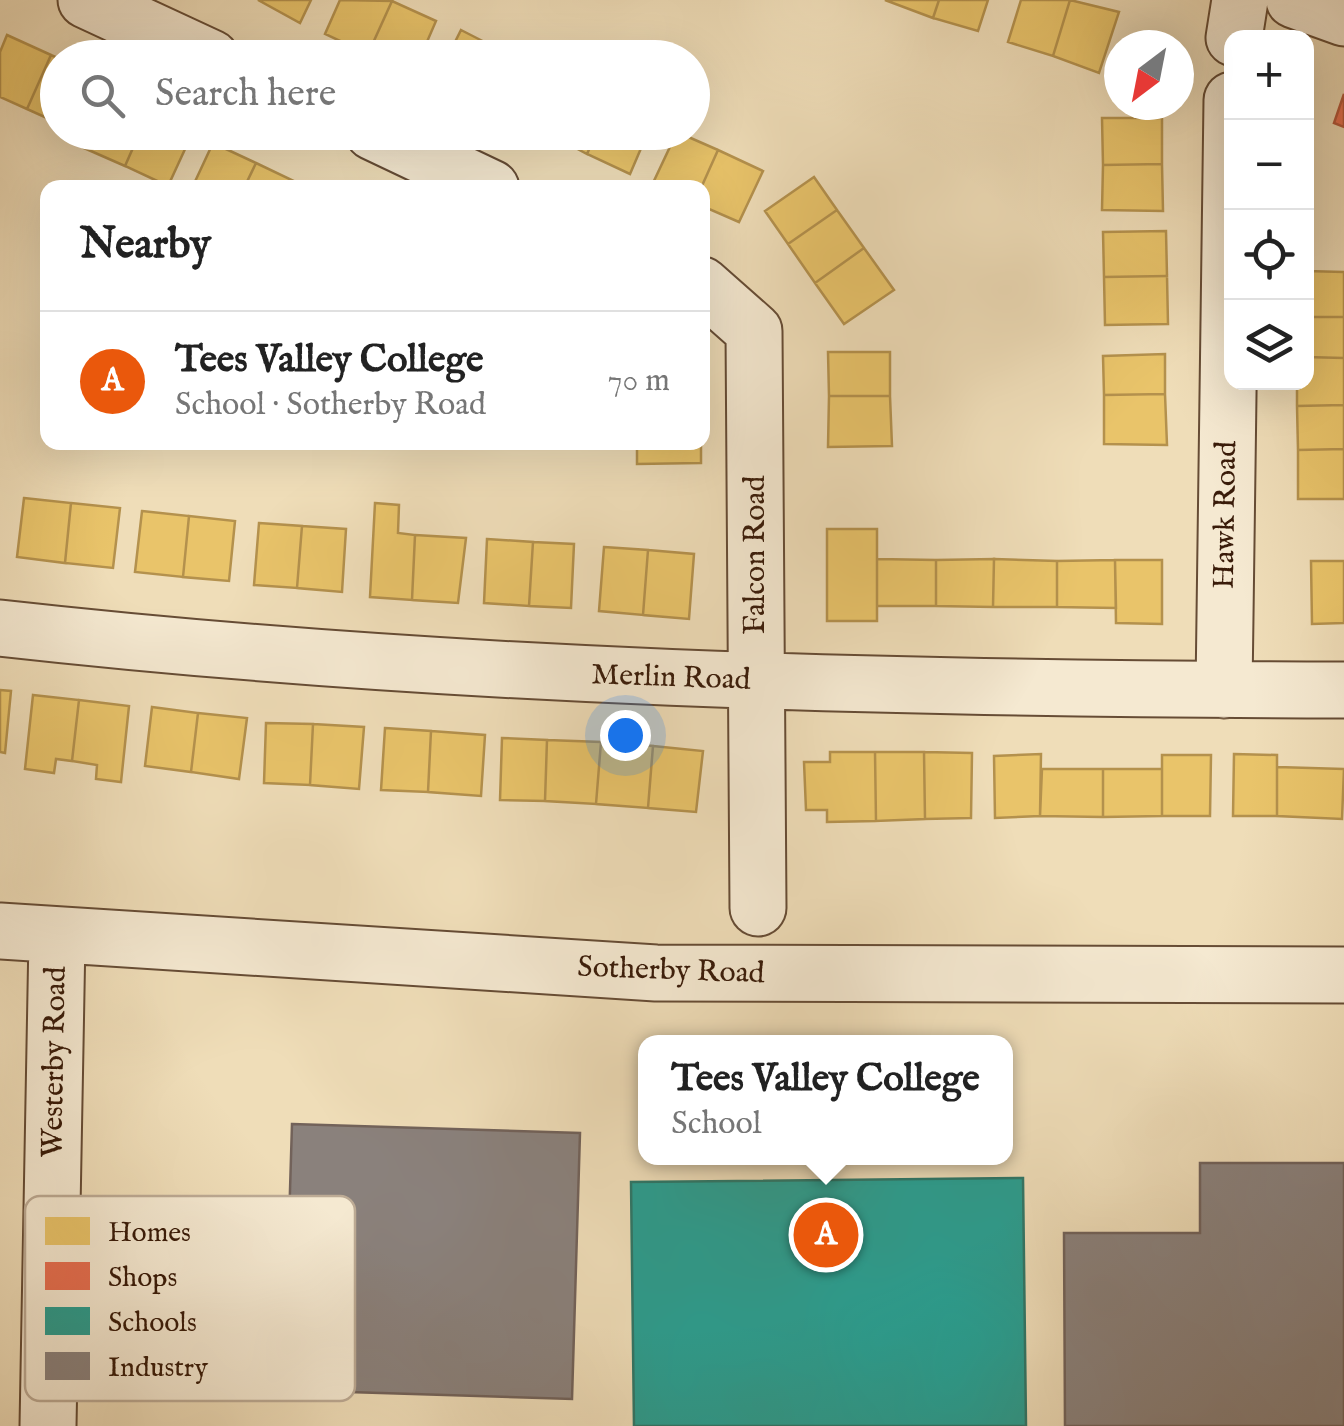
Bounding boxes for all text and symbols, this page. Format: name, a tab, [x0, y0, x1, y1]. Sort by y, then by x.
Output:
north arrow	[1104, 30, 1194, 120]
map controls	[1224, 30, 1314, 390]
button: +	[1224, 30, 1314, 120]
search box	[40, 40, 710, 150]
icon: search	[75, 68, 130, 123]
text: Search here	[155, 71, 336, 119]
button: −	[1224, 120, 1314, 210]
button: locate	[1224, 210, 1314, 300]
text: Nearby	[80, 219, 211, 272]
button: layers	[1224, 300, 1314, 390]
text: Tees Valley College	[175, 337, 483, 385]
text: A	[102, 361, 123, 402]
text: 70 m	[608, 361, 670, 402]
text: School · Sotherby Road	[175, 385, 486, 426]
street label: Hawk Road	[1206, 440, 1246, 589]
street label: Falcon Road	[737, 475, 775, 634]
street label: Merlin Road	[591, 656, 752, 700]
your location	[600, 710, 651, 761]
street label: Sotherby Road	[577, 949, 766, 993]
street label: Westerby Road	[34, 965, 76, 1158]
popup	[638, 1035, 1013, 1165]
text: Tees Valley College	[671, 1056, 980, 1104]
text: School	[671, 1104, 761, 1145]
legend	[25, 1196, 355, 1401]
pin: A	[794, 1198, 858, 1272]
text: Homes	[108, 1216, 191, 1251]
text: Shops	[108, 1261, 177, 1296]
text: Schools	[108, 1306, 197, 1341]
text: Industry	[108, 1351, 208, 1386]

